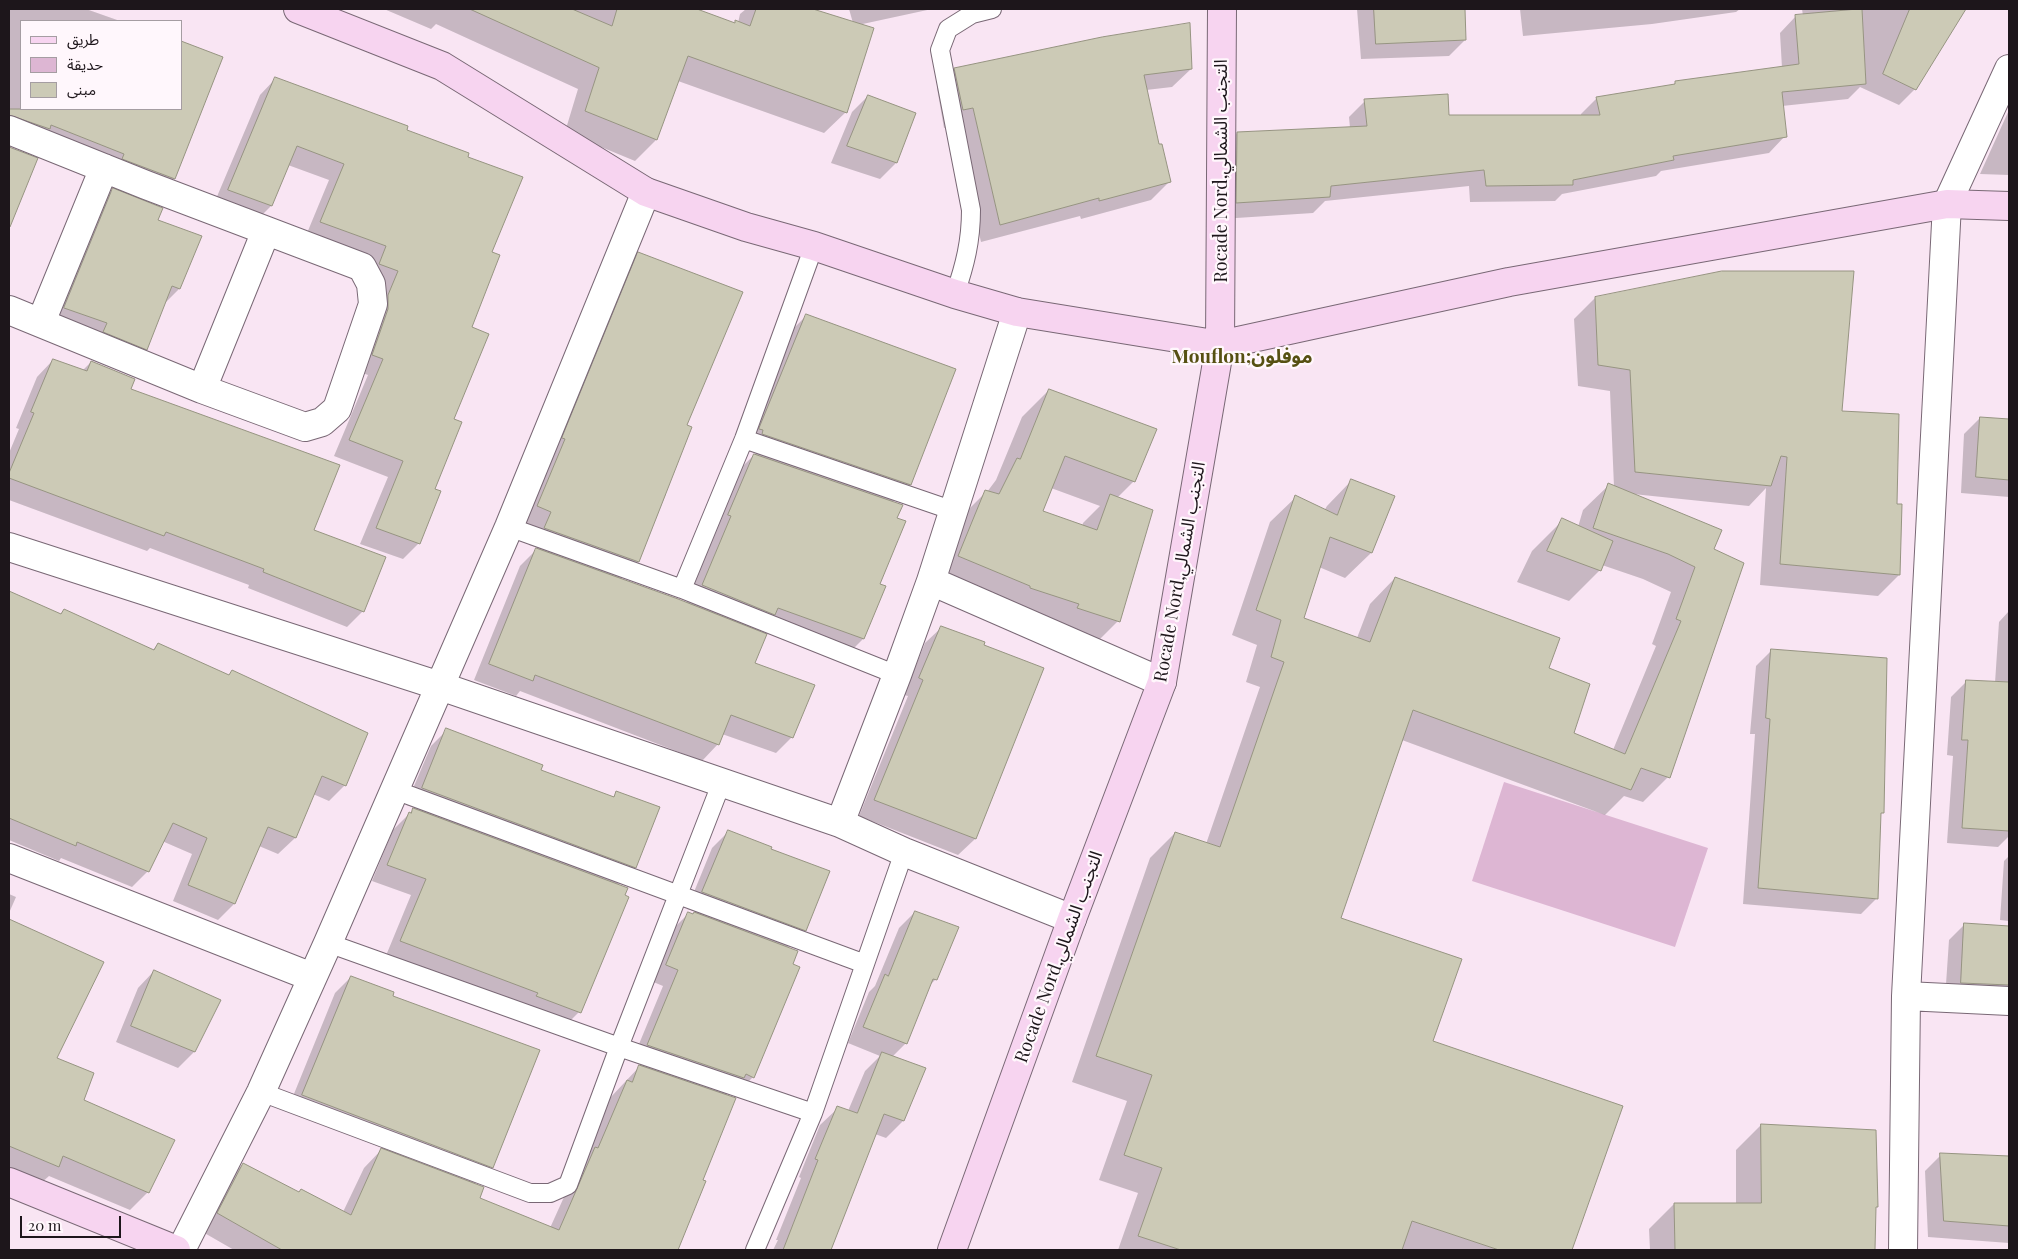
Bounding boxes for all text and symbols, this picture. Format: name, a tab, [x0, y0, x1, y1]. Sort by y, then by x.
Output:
legend	[20, 20, 182, 110]
text: طريق	[67, 29, 99, 49]
text: حديقة	[67, 54, 103, 74]
street label: Rocade Nord,التجنب الشمالي	[1210, 59, 1232, 283]
text: مبنى	[67, 79, 96, 99]
district label: Mouflon;موفلون	[1171, 346, 1313, 368]
street label: Rocade Nord,التجنب الشمالي	[1150, 460, 1210, 684]
street label: Rocade Nord,التجنب الشمالي	[1011, 848, 1107, 1066]
scale bar	[22, 1206, 124, 1238]
text: 20 m	[28, 1215, 61, 1235]

